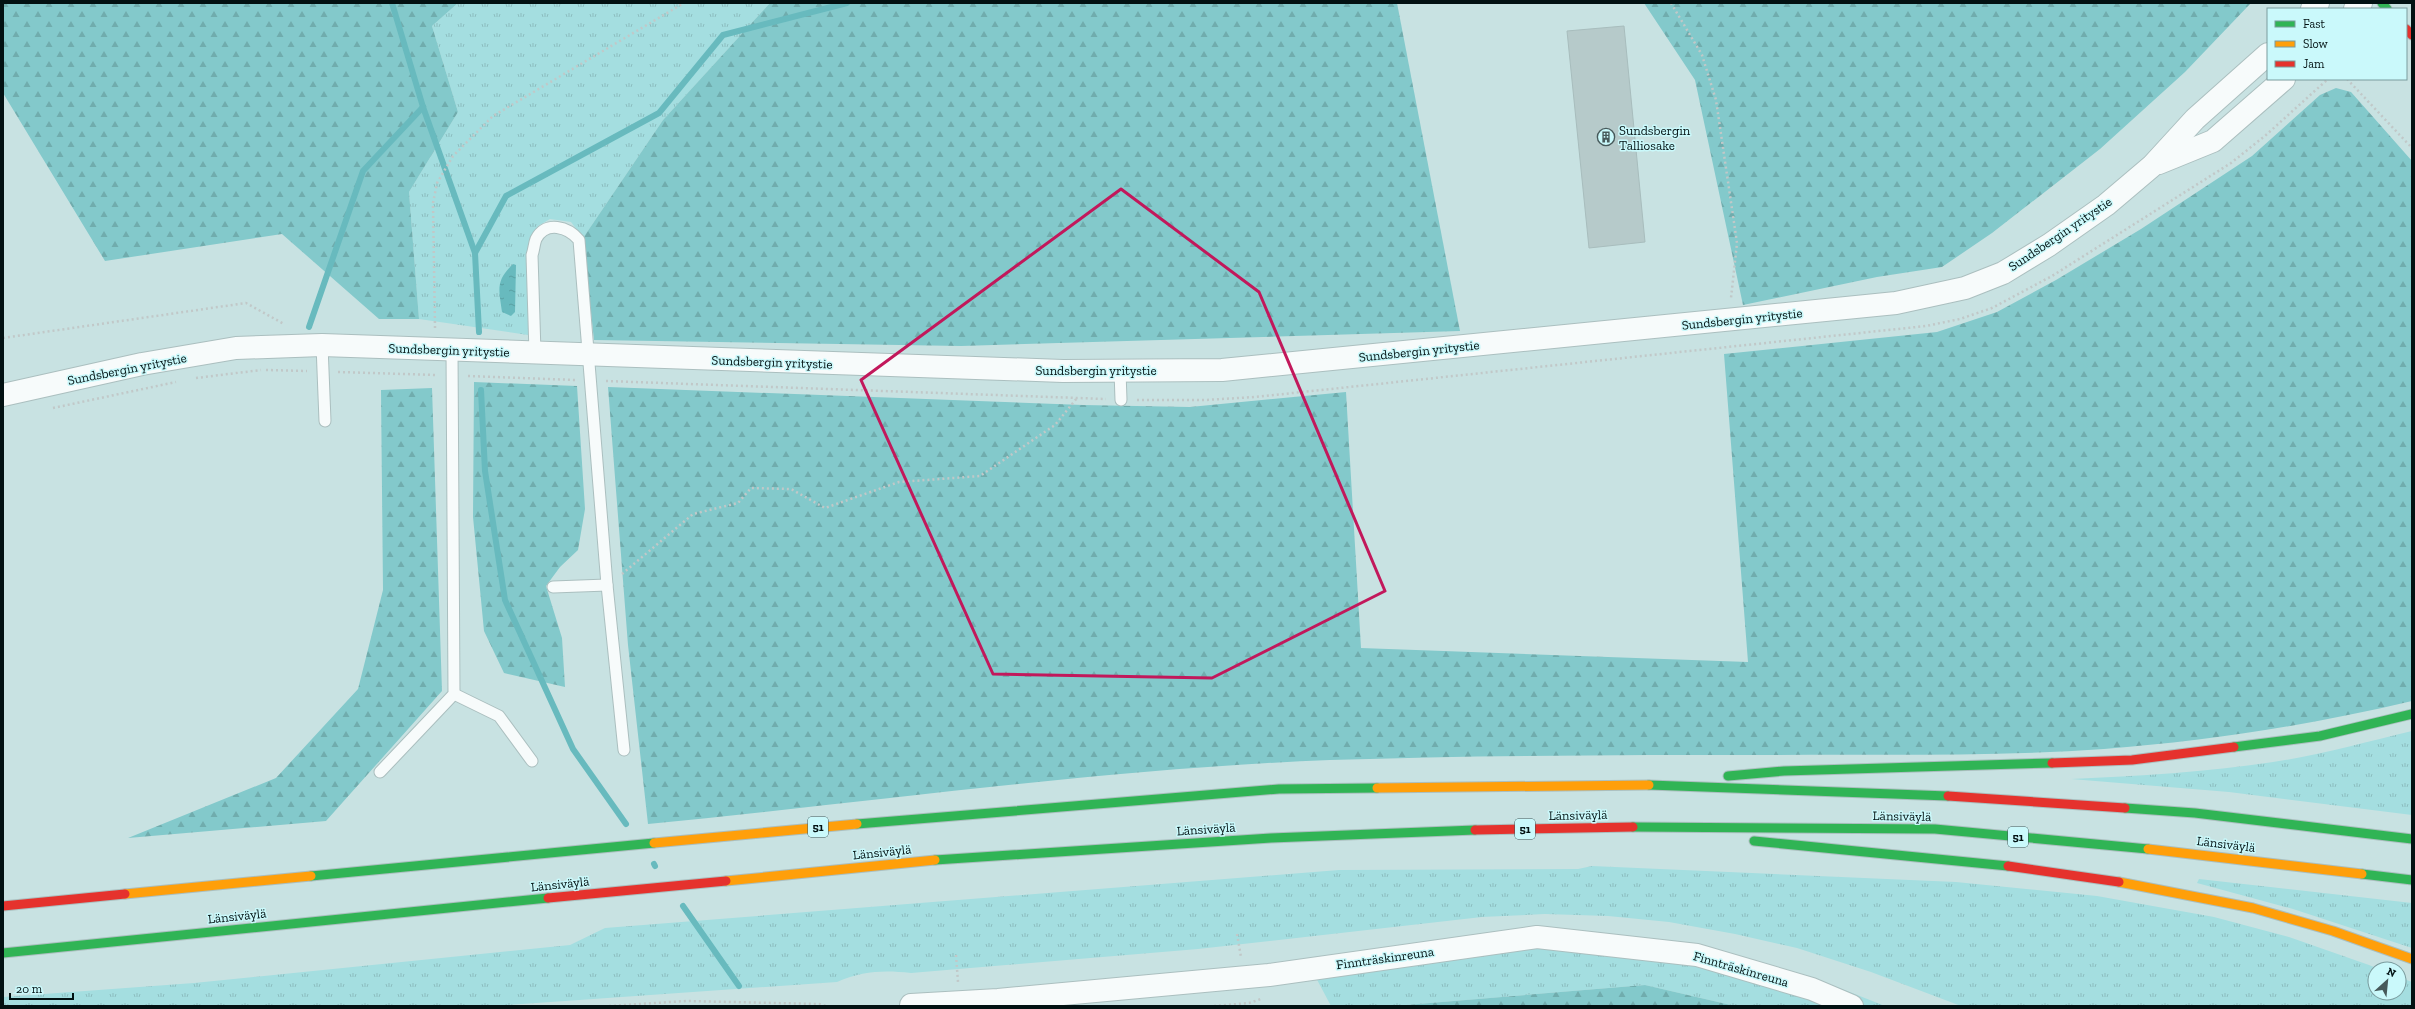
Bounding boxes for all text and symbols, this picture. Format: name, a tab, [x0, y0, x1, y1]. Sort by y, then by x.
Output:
legend	[2267, 8, 2407, 80]
text: Fast	[2303, 17, 2326, 31]
text: Slow	[2303, 37, 2329, 51]
text: Jam	[2303, 57, 2325, 71]
place label: Sundsbergin Talliosake	[1619, 123, 1691, 153]
building icon: Sundsbergin Talliosake	[1596, 127, 1616, 147]
street label: Sundsbergin yritystie	[2006, 194, 2114, 274]
street label: Sundsbergin yritystie	[1681, 305, 1803, 333]
street label: Sundsbergin yritystie	[1358, 337, 1480, 365]
street label: Sundsbergin yritystie	[388, 340, 510, 360]
street label: Sundsbergin yritystie	[66, 350, 188, 388]
street label: Sundsbergin yritystie	[711, 352, 833, 372]
street label: Sundsbergin yritystie	[1035, 363, 1157, 378]
street label: Länsiväylä	[1548, 807, 1608, 823]
street label: Länsiväylä	[1872, 808, 1932, 824]
road number: 51	[808, 817, 828, 837]
street label: Länsiväylä	[1176, 819, 1237, 839]
road number: 51	[1515, 819, 1535, 839]
road number: 51	[2008, 827, 2028, 847]
street label: Länsiväylä	[2196, 833, 2257, 855]
street label: Länsiväylä	[852, 841, 913, 863]
street label: Länsiväylä	[530, 873, 591, 895]
street label: Länsiväylä	[207, 905, 268, 927]
street label: Finnträskinreuna	[1335, 944, 1436, 972]
street label: Finnträskinreuna	[1692, 948, 1791, 990]
north arrow	[2367, 961, 2407, 1001]
text: N	[2385, 965, 2399, 981]
scale bar	[10, 975, 73, 1001]
text: 20 m	[16, 982, 43, 996]

